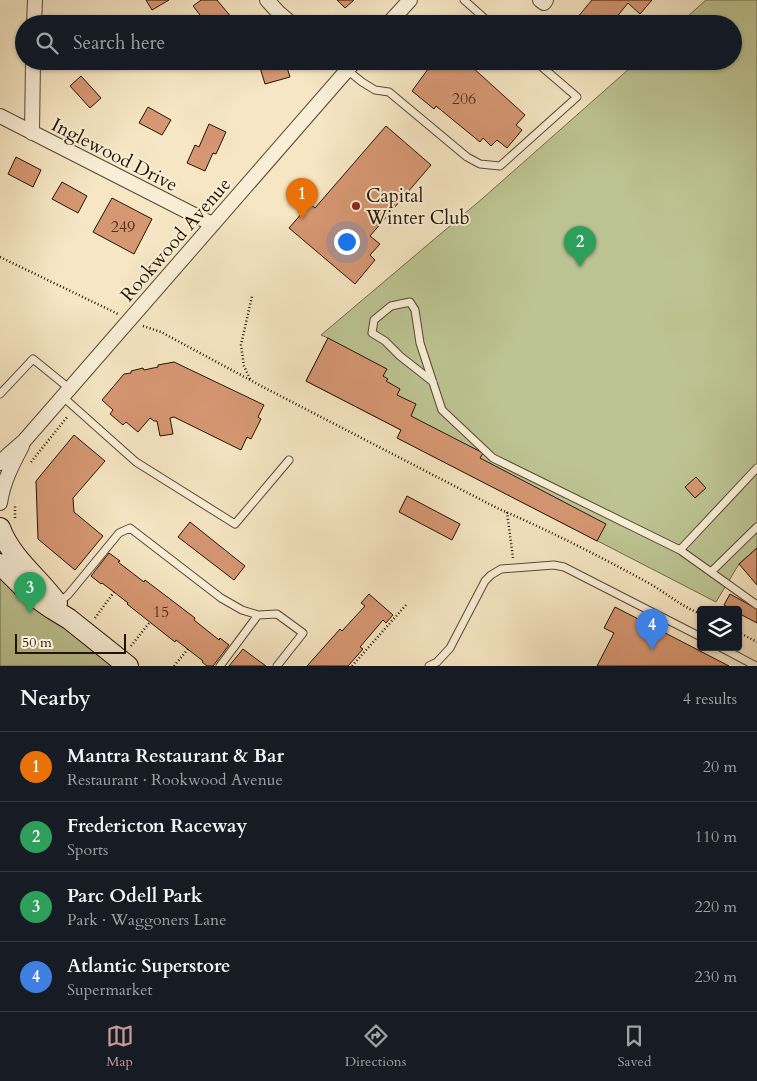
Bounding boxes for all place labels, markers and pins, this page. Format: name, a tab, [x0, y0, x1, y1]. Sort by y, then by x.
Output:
pin: 1	[286, 178, 318, 219]
place label: Capital Winter Club	[365, 183, 470, 231]
marker: Capital Winter Club	[350, 200, 362, 212]
pin: 2	[564, 226, 596, 267]
pin: 3	[14, 572, 46, 613]
pin: 4	[636, 609, 668, 650]

